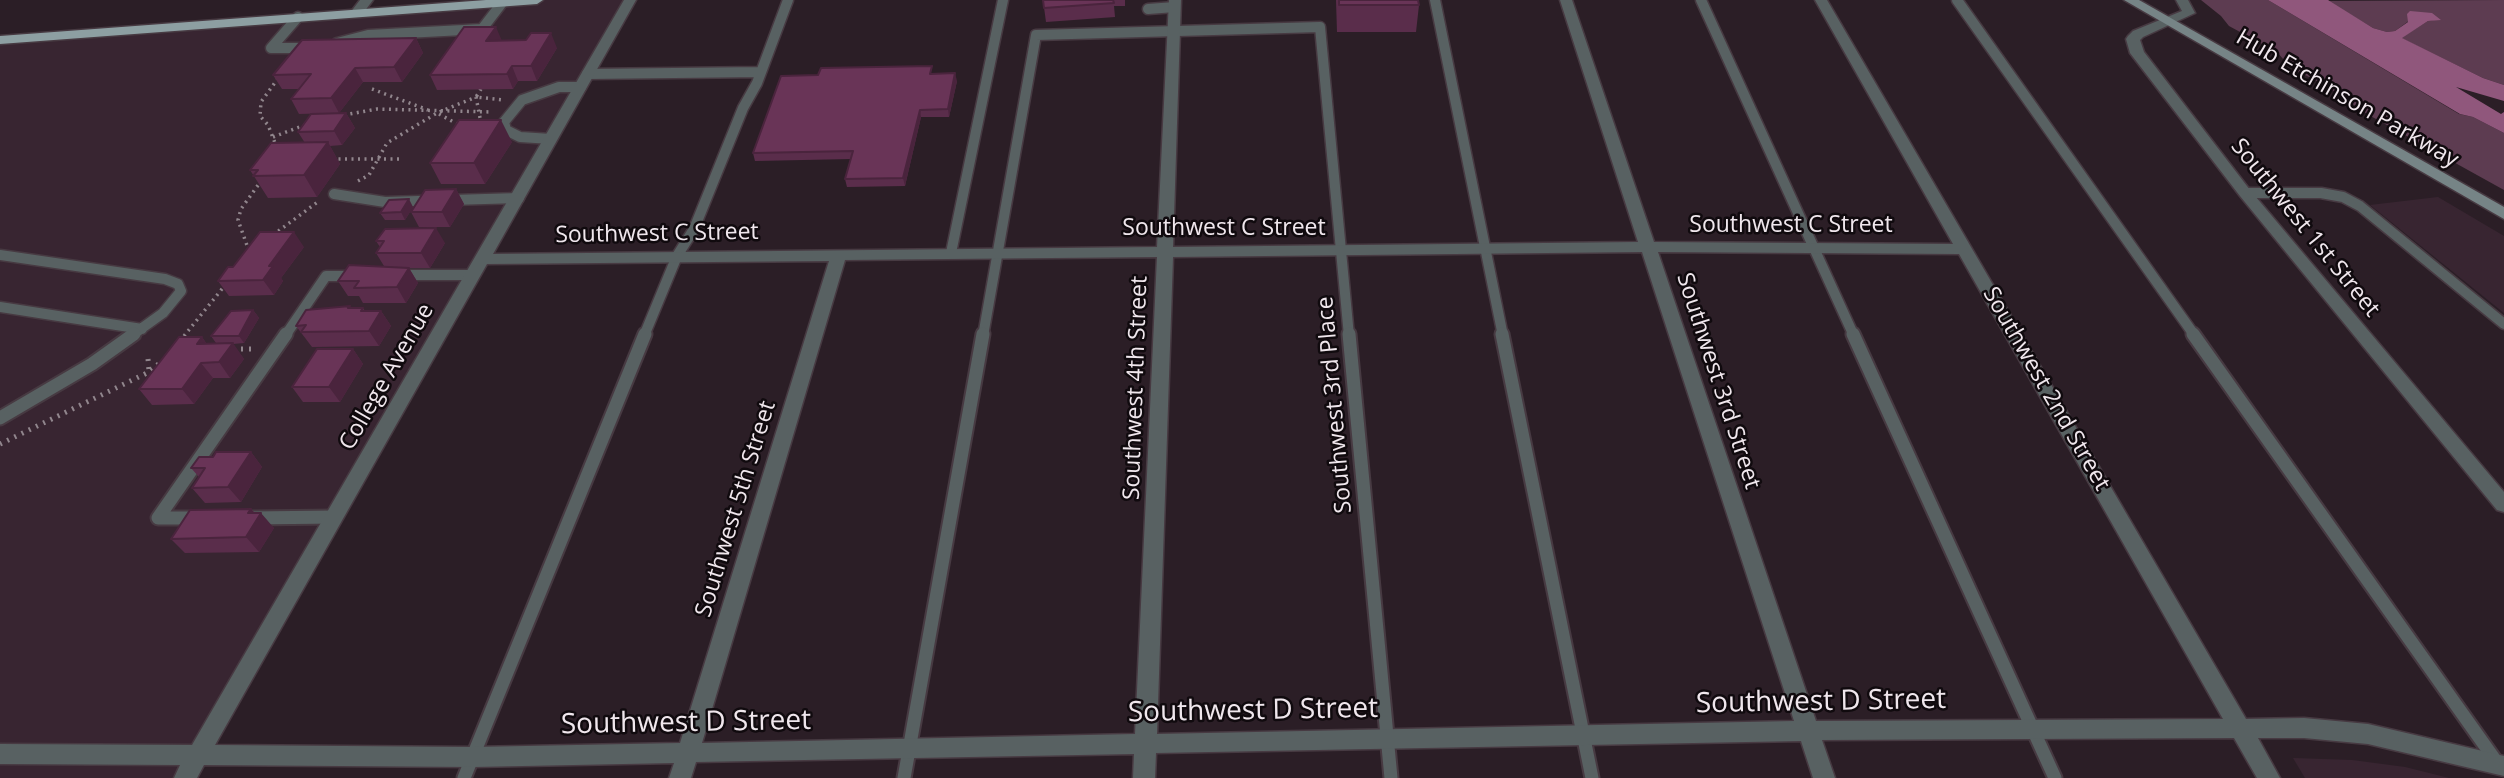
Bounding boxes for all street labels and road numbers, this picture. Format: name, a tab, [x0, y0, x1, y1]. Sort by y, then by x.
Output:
street label: Hub Etchinson Parkway	[2231, 24, 2463, 174]
street label: Southwest 1st Street	[2225, 133, 2385, 323]
street label: Southwest C Street	[1689, 211, 1893, 239]
street label: Southwest C Street	[1122, 214, 1326, 242]
street label: Southwest C Street	[555, 218, 759, 250]
street label: Southwest 3rd Street	[1670, 269, 1766, 493]
street label: Southwest 4th Street	[1118, 275, 1154, 501]
street label: Southwest 2nd Street	[1976, 282, 2116, 496]
street label: Southwest 3rd Place	[1312, 295, 1358, 515]
street label: College Avenue	[334, 299, 440, 455]
street label: Southwest 5th Street	[690, 398, 782, 620]
street label: Southwest D Street	[1696, 683, 1946, 721]
street label: Southwest D Street	[1128, 692, 1378, 730]
street label: Southwest D Street	[561, 704, 811, 742]

